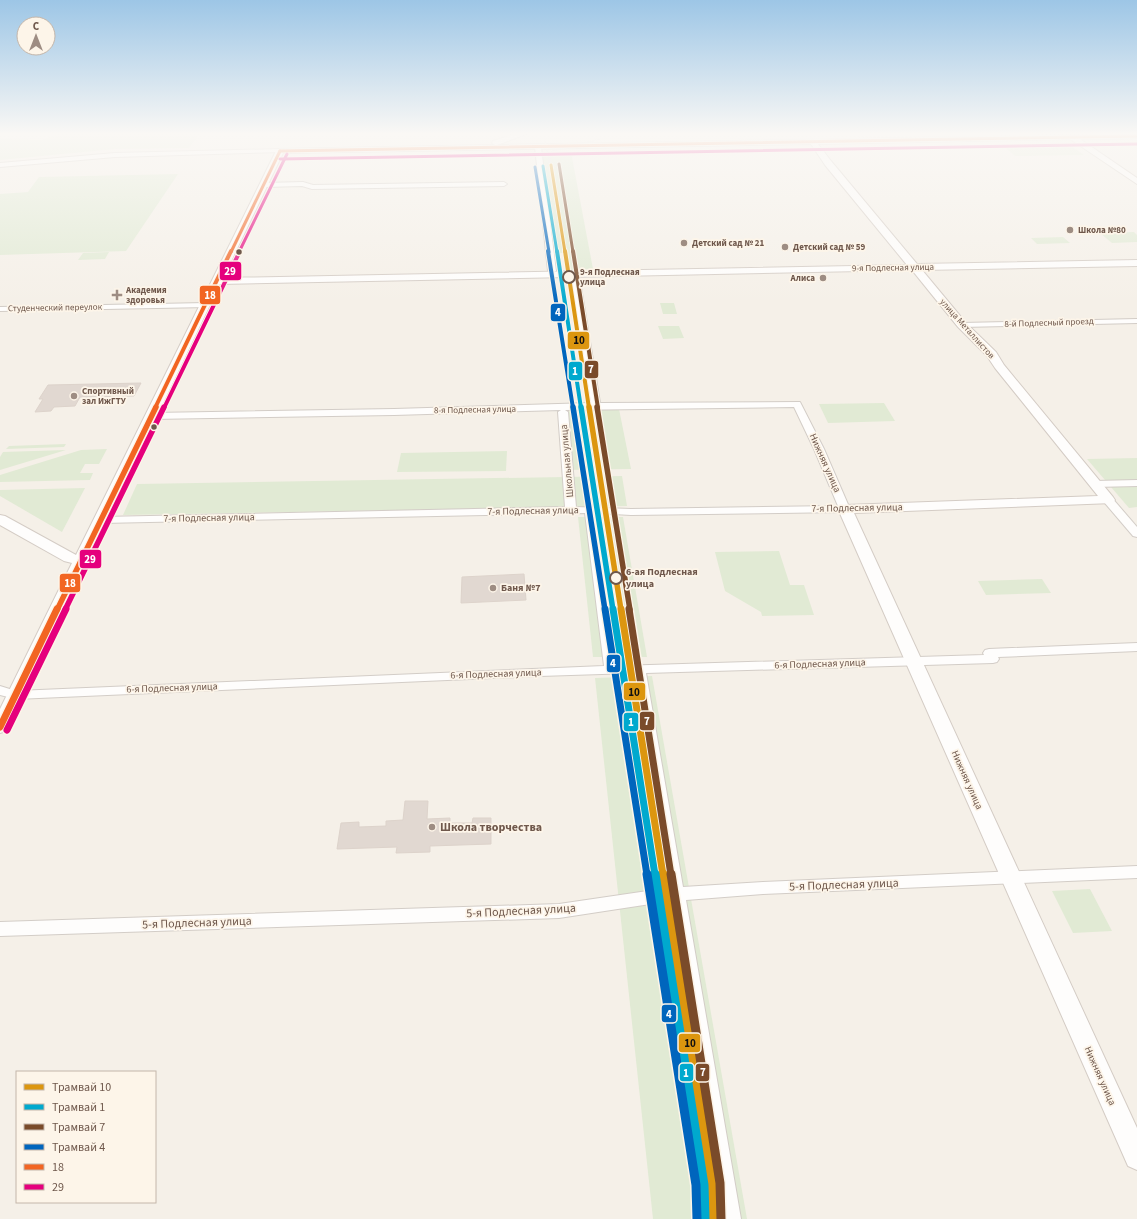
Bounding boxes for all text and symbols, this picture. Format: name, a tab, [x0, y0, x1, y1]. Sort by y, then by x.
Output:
north arrow	[16, 16, 56, 56]
text: С	[33, 19, 40, 34]
place label: Школа №80	[1078, 224, 1126, 237]
marker: Школа №80	[1065, 225, 1075, 235]
place label: Детский сад № 21	[692, 237, 765, 250]
marker: Детский сад № 21	[679, 238, 689, 248]
place label: Детский сад № 59	[793, 241, 866, 254]
marker: Детский сад № 59	[780, 242, 790, 252]
unlabelled marker	[234, 247, 244, 257]
line badge: 29	[219, 261, 242, 281]
street label: 9-я Подлесная улица	[852, 261, 934, 275]
text: 29	[224, 264, 236, 279]
place label: 9-я Подлесная улица	[580, 266, 640, 289]
marker: 9-я Подлесная улица	[562, 270, 576, 284]
place label: Алиса	[789, 272, 815, 285]
marker: Алиса	[818, 273, 828, 283]
place label: Академия здоровья	[125, 284, 167, 307]
line badge: 18	[199, 285, 221, 305]
text: 18	[204, 288, 216, 303]
marker: Академия здоровья	[111, 289, 123, 301]
street label: улица Металлистов	[936, 296, 998, 362]
street label: Студенческий переулок	[8, 301, 103, 315]
line badge: 4	[550, 303, 566, 322]
text: 4	[555, 305, 561, 320]
street label: 8-й Подлесный проезд	[1004, 315, 1094, 331]
line badge: 10	[567, 331, 590, 350]
text: 10	[573, 333, 585, 348]
line badge: 7	[584, 360, 599, 379]
line badge: 1	[568, 361, 583, 381]
text: 7	[588, 362, 594, 377]
text: 1	[572, 364, 578, 379]
place label: Спортивный зал ИжГТУ	[82, 385, 134, 408]
marker: Спортивный зал ИжГТУ	[69, 391, 79, 401]
street label: 8-я Подлесная улица	[434, 403, 516, 417]
unlabelled marker	[149, 422, 159, 432]
street label: Школьная улица	[557, 424, 577, 498]
street label: Нижняя улица	[806, 431, 844, 495]
street label: 7-я Подлесная улица	[811, 500, 903, 516]
street label: 7-я Подлесная улица	[487, 503, 579, 519]
street label: 7-я Подлесная улица	[163, 510, 255, 526]
line badge: 29	[79, 549, 102, 569]
text: 29	[84, 552, 96, 567]
place label: 6-ая Подлесная улица	[626, 565, 698, 591]
marker: 6-ая Подлесная улица	[609, 571, 623, 585]
line badge: 18	[59, 573, 81, 593]
text: 18	[64, 576, 76, 591]
place label: Баня №7	[501, 581, 541, 595]
marker: Баня №7	[488, 583, 498, 593]
line badge: 4	[606, 654, 621, 673]
street label: 6-я Подлесная улица	[774, 655, 866, 673]
text: 4	[610, 656, 616, 671]
street label: 6-я Подлесная улица	[450, 665, 542, 683]
street label: 6-я Подлесная улица	[126, 679, 218, 697]
line badge: 10	[623, 682, 646, 701]
text: 10	[628, 685, 640, 700]
line badge: 7	[639, 711, 655, 731]
line badge: 1	[623, 712, 639, 732]
text: 7	[644, 714, 650, 729]
text: 1	[628, 715, 634, 730]
street label: Нижняя улица	[948, 748, 986, 812]
place label: Школа творчества	[440, 819, 542, 836]
marker: Школа творчества	[427, 822, 437, 832]
street label: 5-я Подлесная улица	[789, 875, 899, 895]
street label: 5-я Подлесная улица	[466, 900, 576, 922]
street label: 5-я Подлесная улица	[142, 913, 252, 933]
line badge: 4	[661, 1004, 677, 1023]
text: 4	[666, 1007, 672, 1022]
line badge: 10	[678, 1033, 701, 1053]
text: 10	[684, 1036, 696, 1051]
street label: Нижняя улица	[1081, 1044, 1119, 1108]
line badge: 1	[679, 1063, 694, 1082]
line badge: 7	[695, 1063, 710, 1082]
text: 7	[700, 1065, 706, 1080]
text: 1	[683, 1066, 689, 1081]
legend	[16, 1071, 156, 1203]
text: Трамвай 10	[52, 1079, 111, 1096]
text: Трамвай 1	[52, 1099, 105, 1116]
text: Трамвай 7	[52, 1119, 105, 1136]
text: Трамвай 4	[52, 1139, 105, 1156]
text: 18	[52, 1159, 64, 1176]
text: 29	[52, 1179, 64, 1196]

